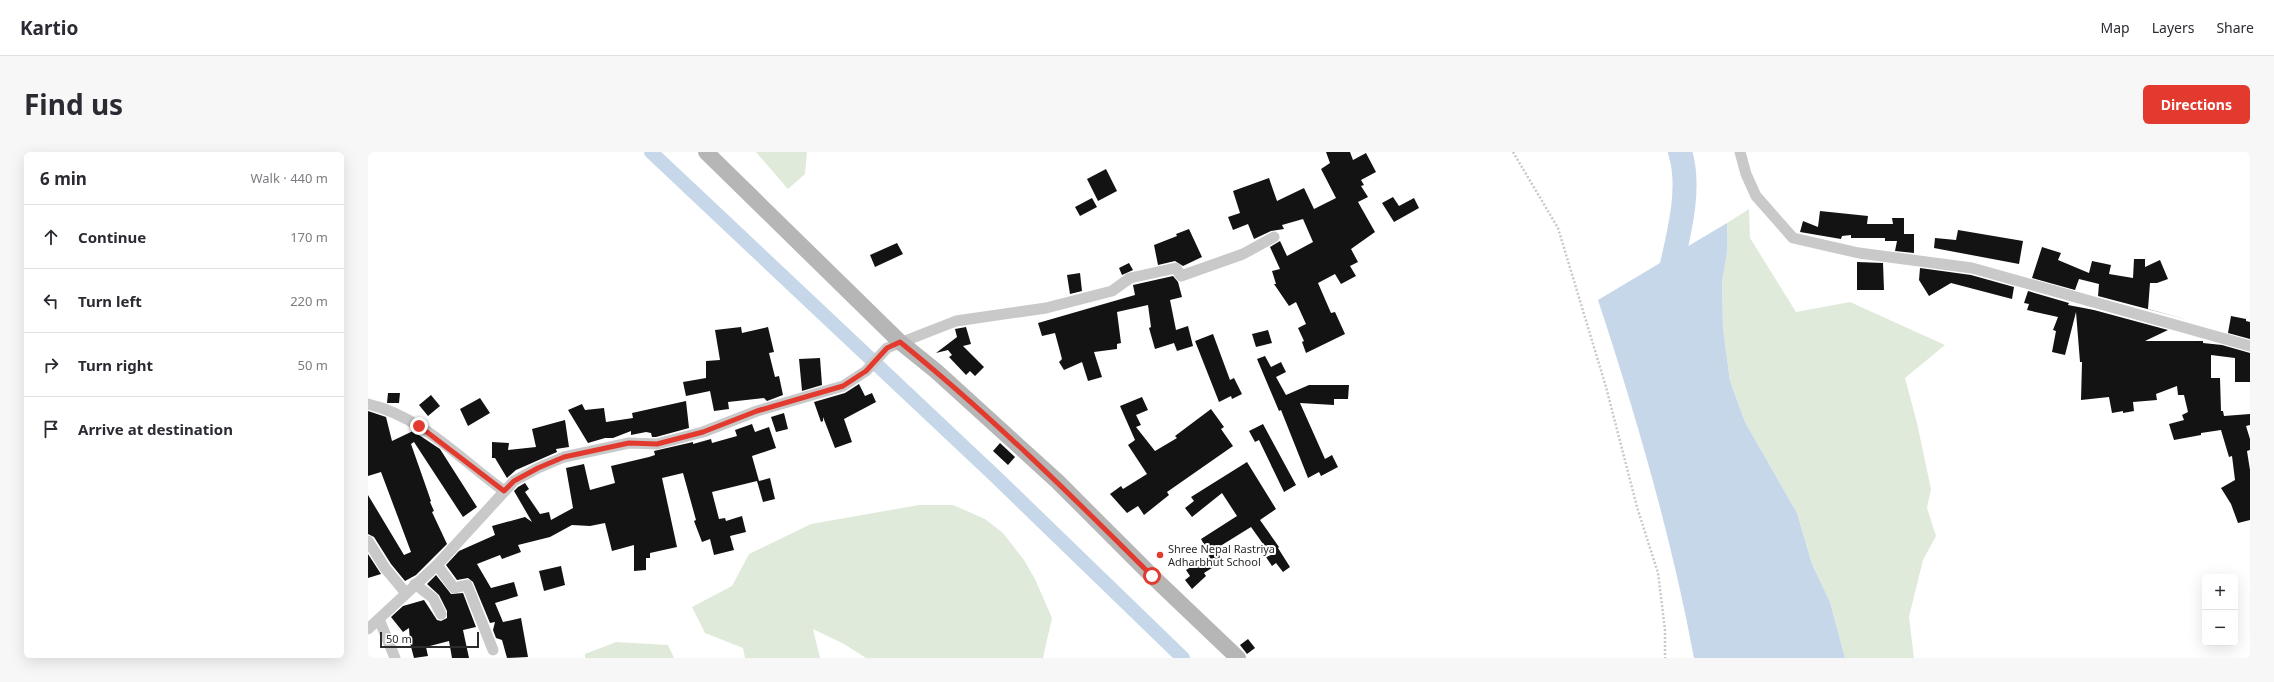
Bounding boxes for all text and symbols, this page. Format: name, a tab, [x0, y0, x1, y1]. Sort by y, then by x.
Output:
text: Kartio	[20, 15, 78, 41]
text: Map	[2101, 18, 2130, 37]
text: Layers	[2152, 18, 2194, 37]
text: Share	[2216, 18, 2254, 37]
text: Find us	[24, 85, 123, 123]
button: Directions	[2143, 85, 2250, 124]
text: 6 min	[40, 167, 87, 190]
text: Walk · 440 m	[250, 169, 328, 187]
icon: ahead	[40, 226, 62, 248]
text: Continue	[78, 227, 146, 247]
text: 170 m	[290, 228, 328, 246]
icon: left	[40, 290, 62, 312]
text: Turn left	[78, 291, 142, 311]
text: 220 m	[290, 292, 328, 310]
icon: right	[40, 354, 62, 376]
text: Turn right	[78, 355, 153, 375]
text: 50 m	[298, 356, 328, 374]
route end	[410, 417, 428, 435]
icon: arrive	[40, 418, 62, 440]
text: Arrive at destination	[78, 419, 233, 439]
place label: Shree Nepal Rastriya Adharbhut School	[1168, 541, 1275, 569]
marker: Shree Nepal Rastriya Adharbhut School	[1155, 550, 1165, 560]
route start	[1143, 567, 1161, 585]
map controls	[2202, 574, 2238, 646]
button: +	[2202, 574, 2238, 610]
button: −	[2202, 610, 2238, 646]
scale bar	[380, 630, 479, 649]
text: 50 m	[386, 631, 412, 646]

